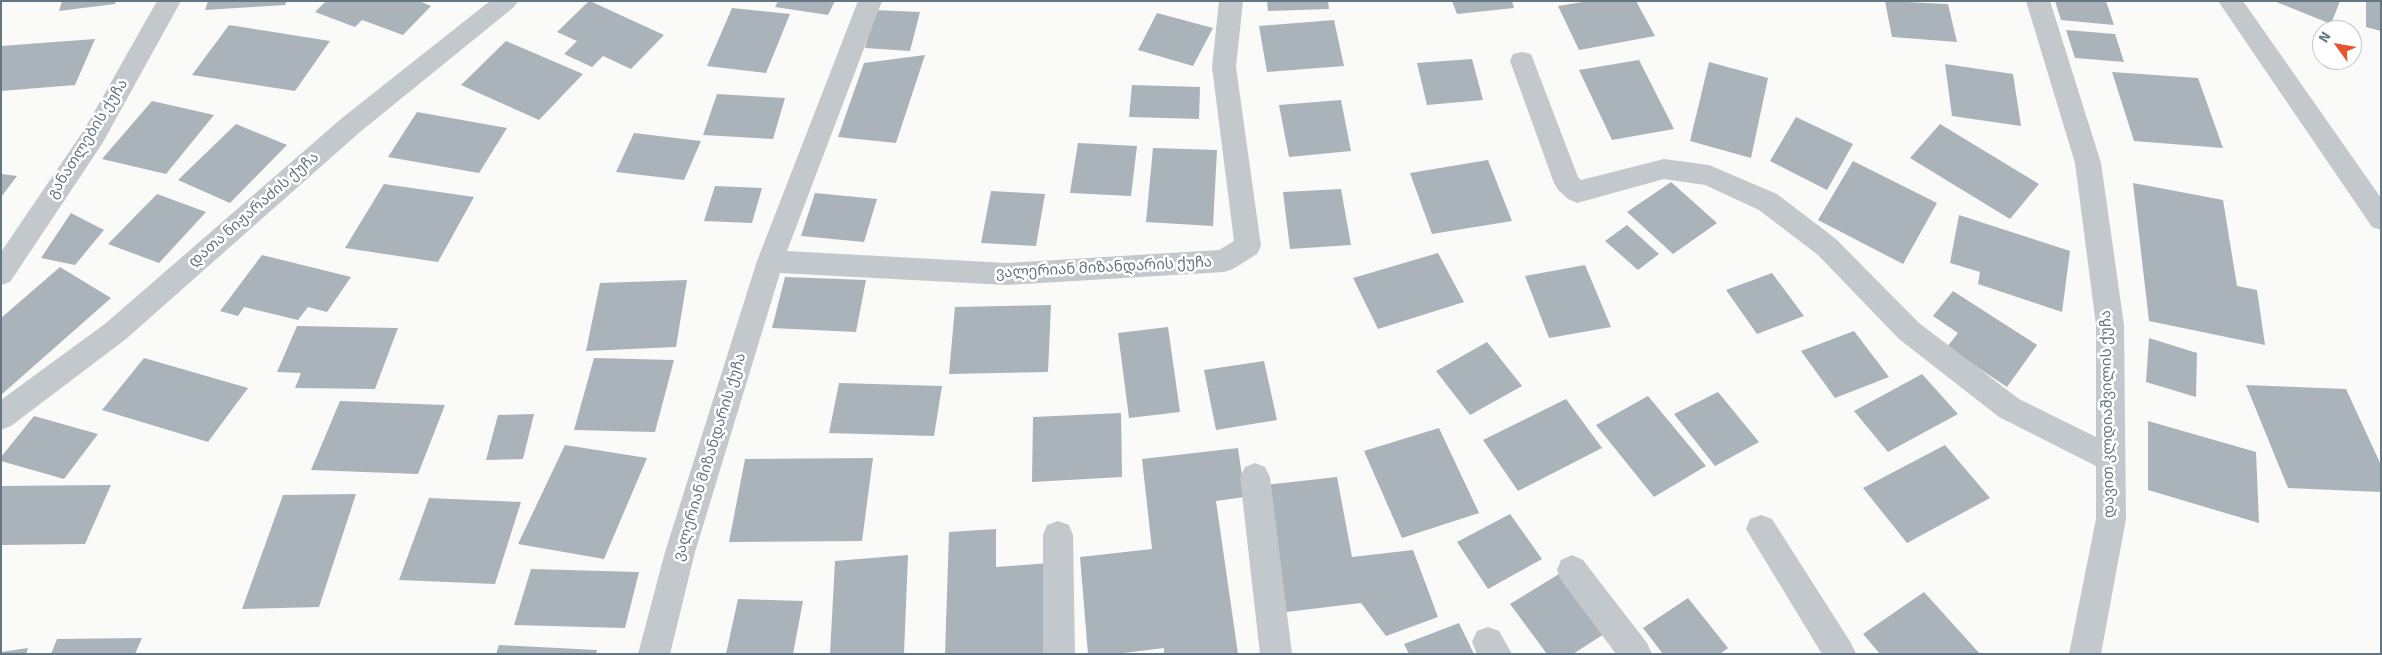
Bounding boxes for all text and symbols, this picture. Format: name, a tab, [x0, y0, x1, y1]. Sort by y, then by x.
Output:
north arrow	[2312, 20, 2362, 70]
text: N	[2315, 29, 2334, 46]
street label: განათლების ქუჩა	[44, 76, 132, 202]
street label: დათა ნიჟარაძის ქუჩა	[185, 148, 323, 272]
street label: ვალერიან მიზანდარის ქუჩა	[995, 253, 1213, 283]
street label: დავით კლდიაშვილის ქუჩა	[2097, 310, 2119, 518]
street label: ვალერიან მიზანდარის ქუჩა	[670, 351, 750, 563]

